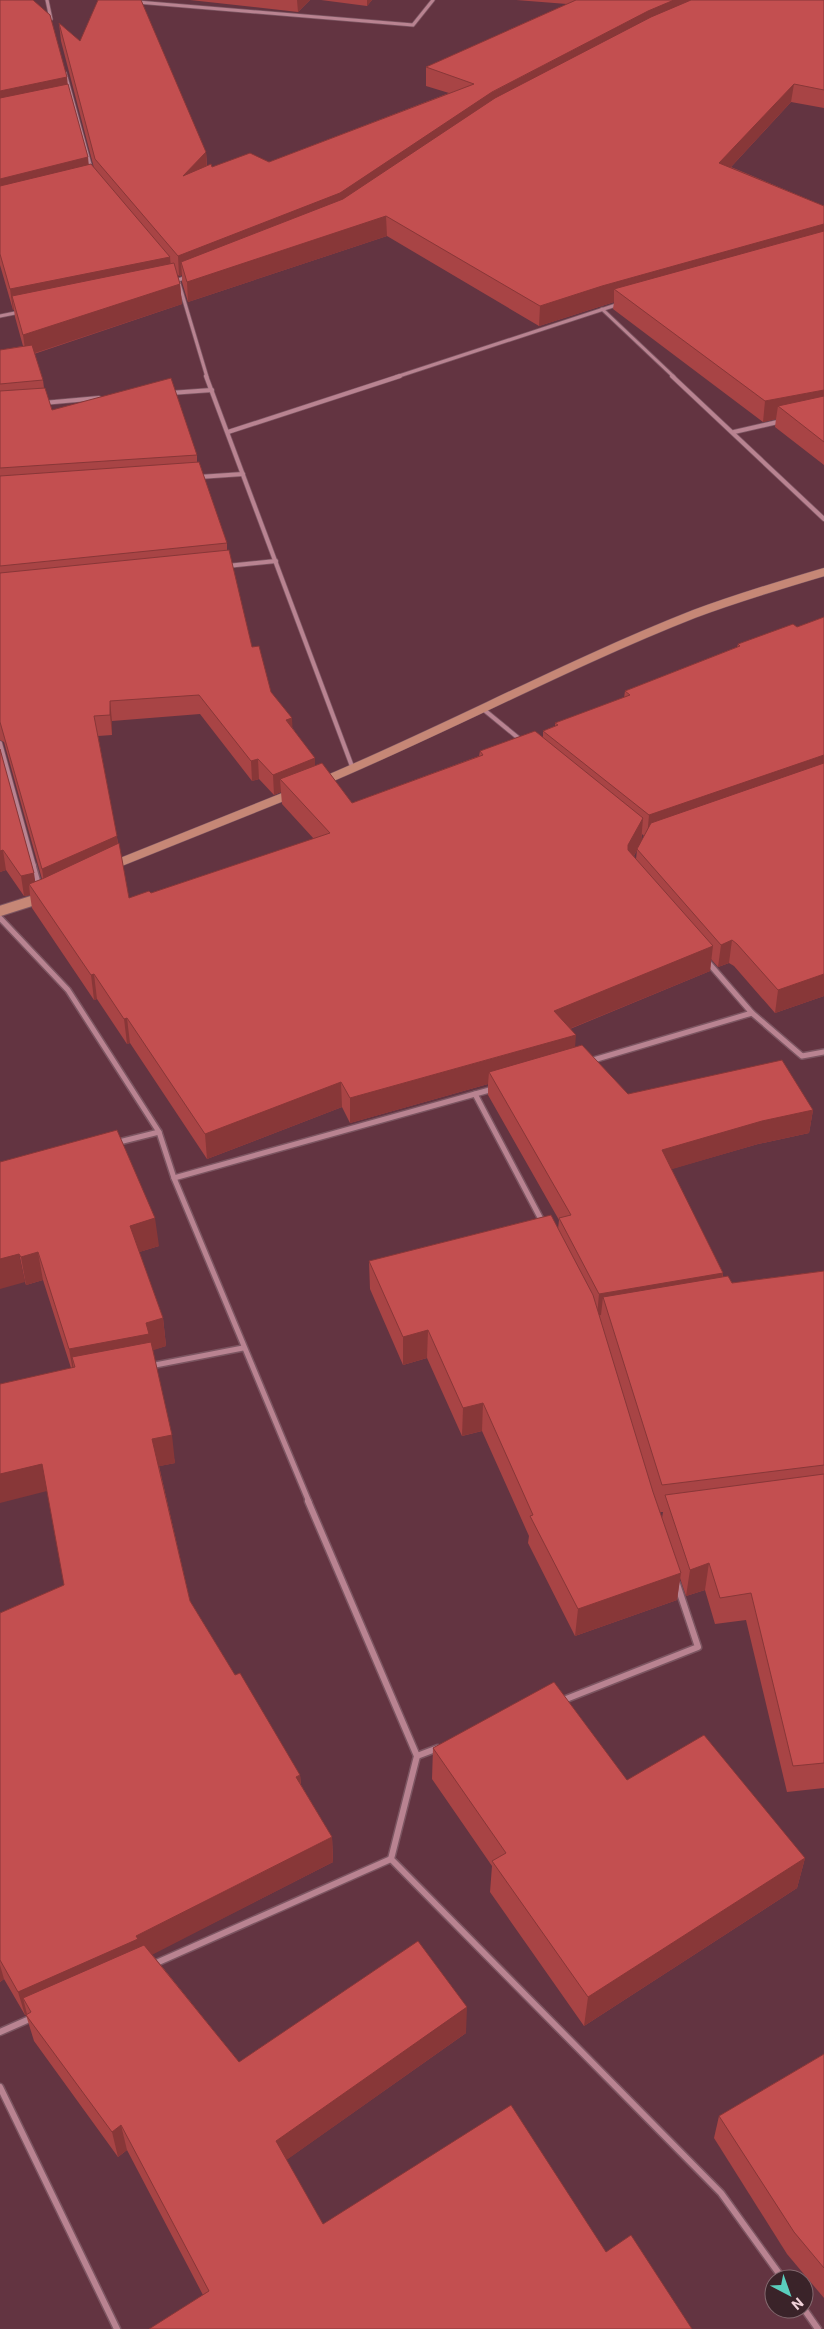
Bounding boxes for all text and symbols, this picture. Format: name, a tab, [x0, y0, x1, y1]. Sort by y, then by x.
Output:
north arrow	[764, 2269, 814, 2319]
text: N	[789, 2295, 807, 2313]

